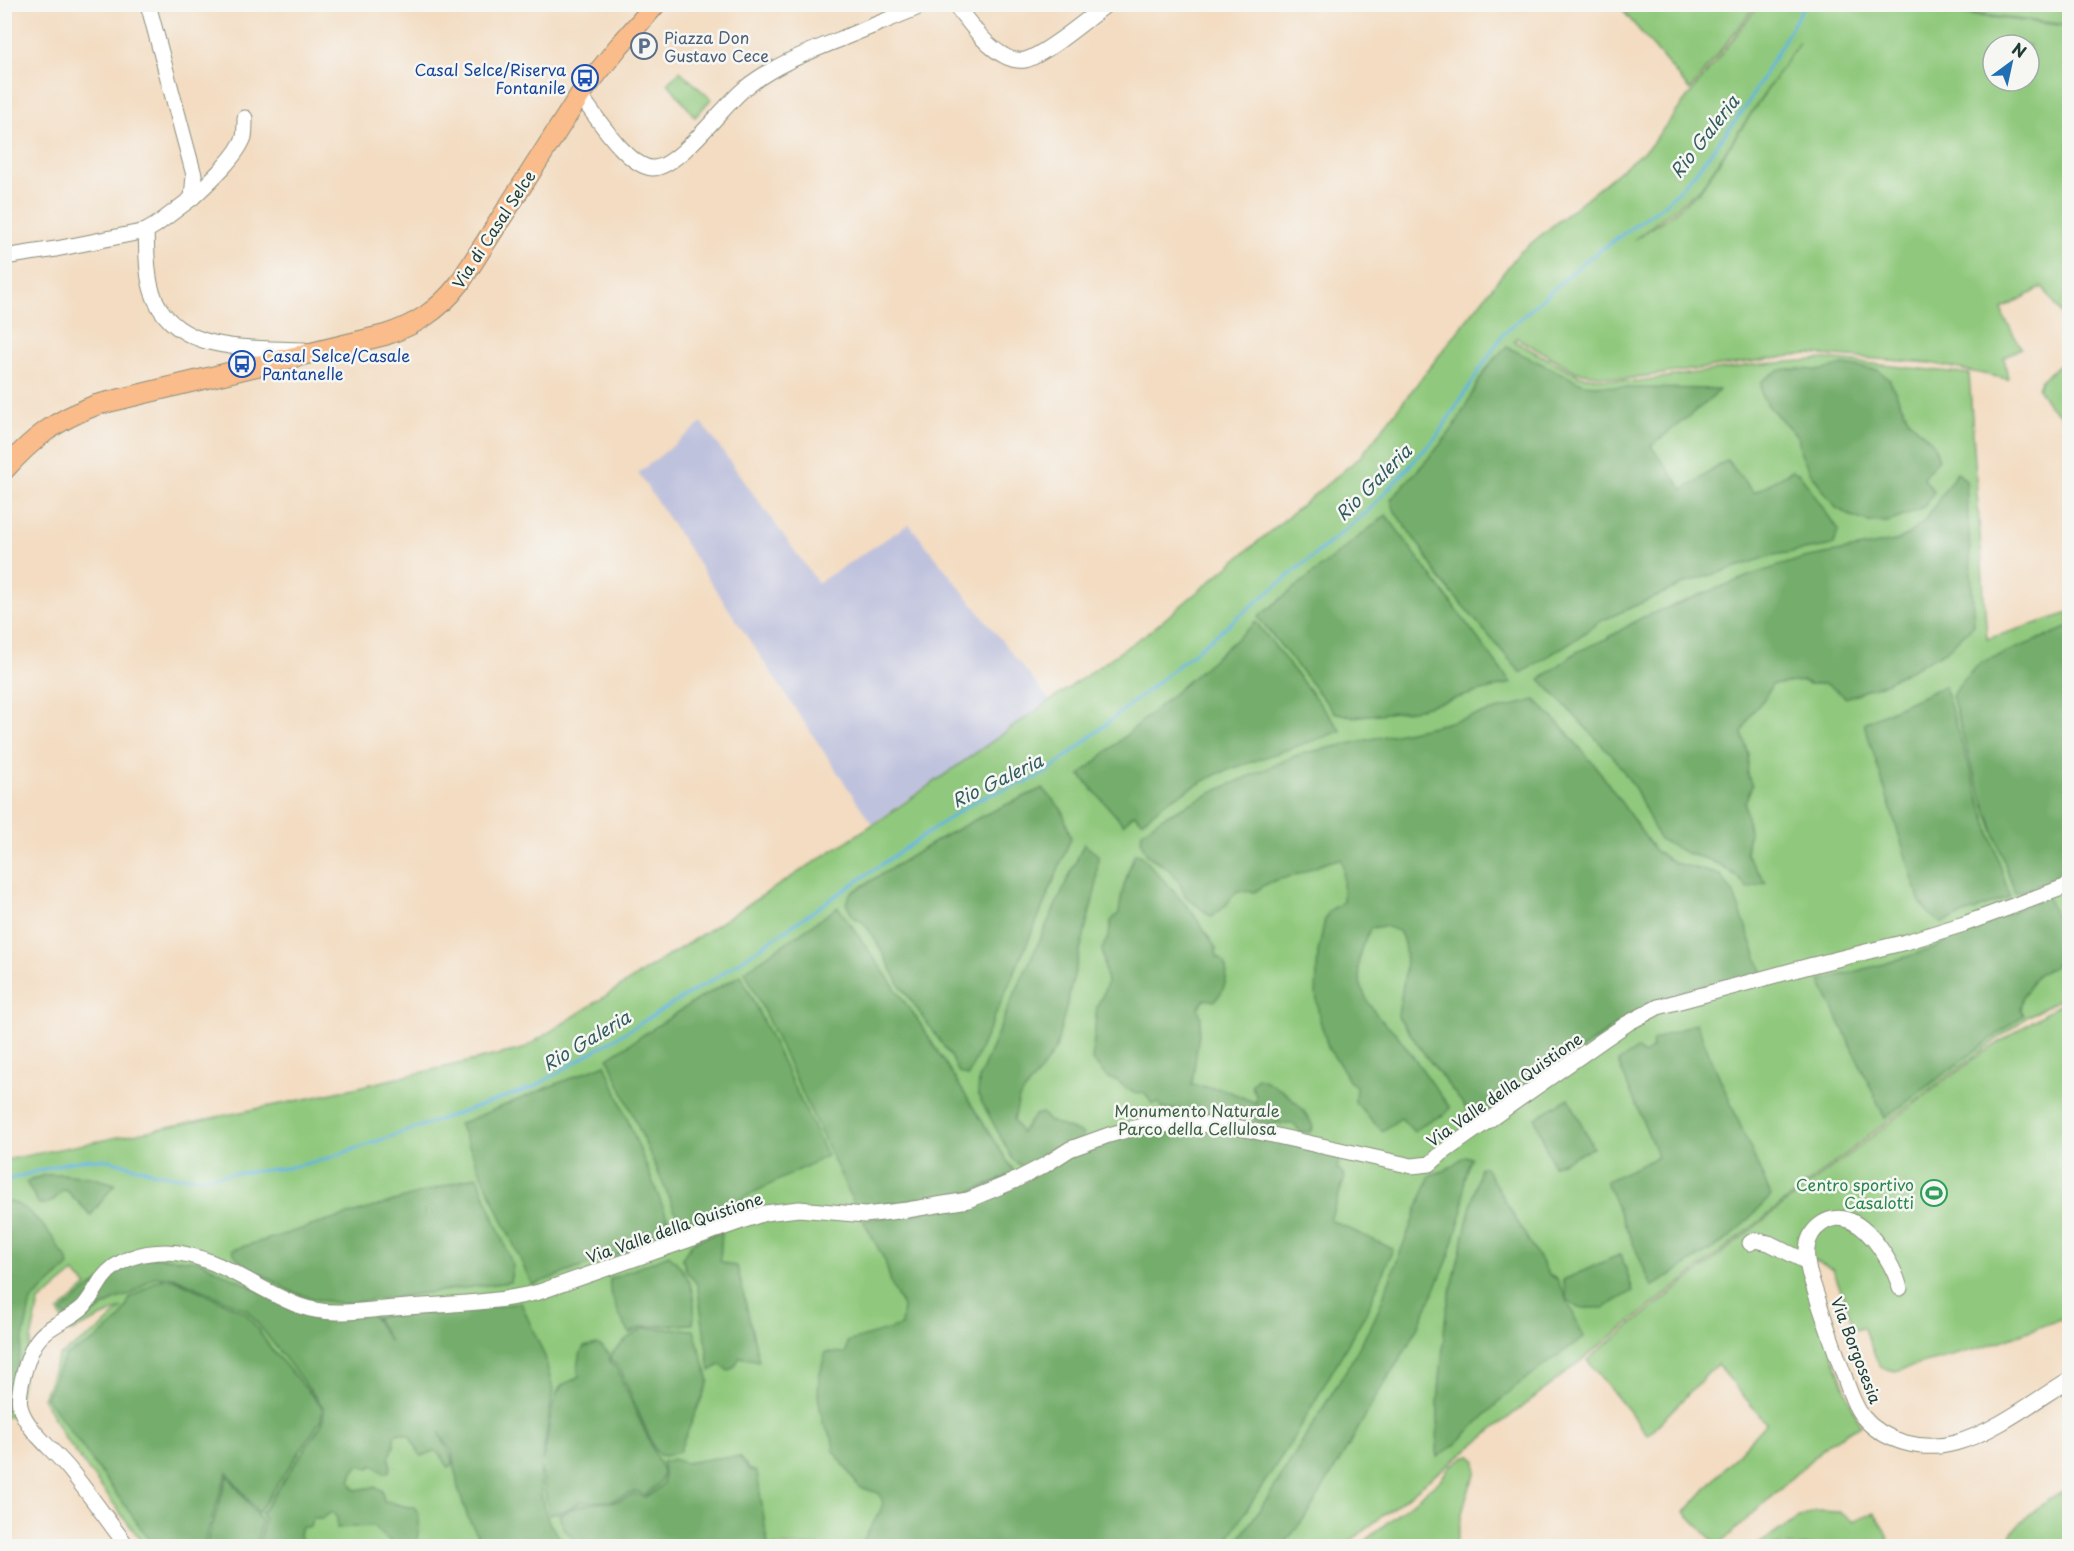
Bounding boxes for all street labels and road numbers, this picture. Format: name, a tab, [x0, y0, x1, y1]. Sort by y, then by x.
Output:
street label: Via di Casal Selce	[446, 165, 541, 293]
street label: Via Valle della Quistione	[1421, 1026, 1587, 1152]
street label: Via Valle della Quistione	[582, 1185, 766, 1269]
street label: Via Borgosesia	[1826, 1293, 1888, 1407]

